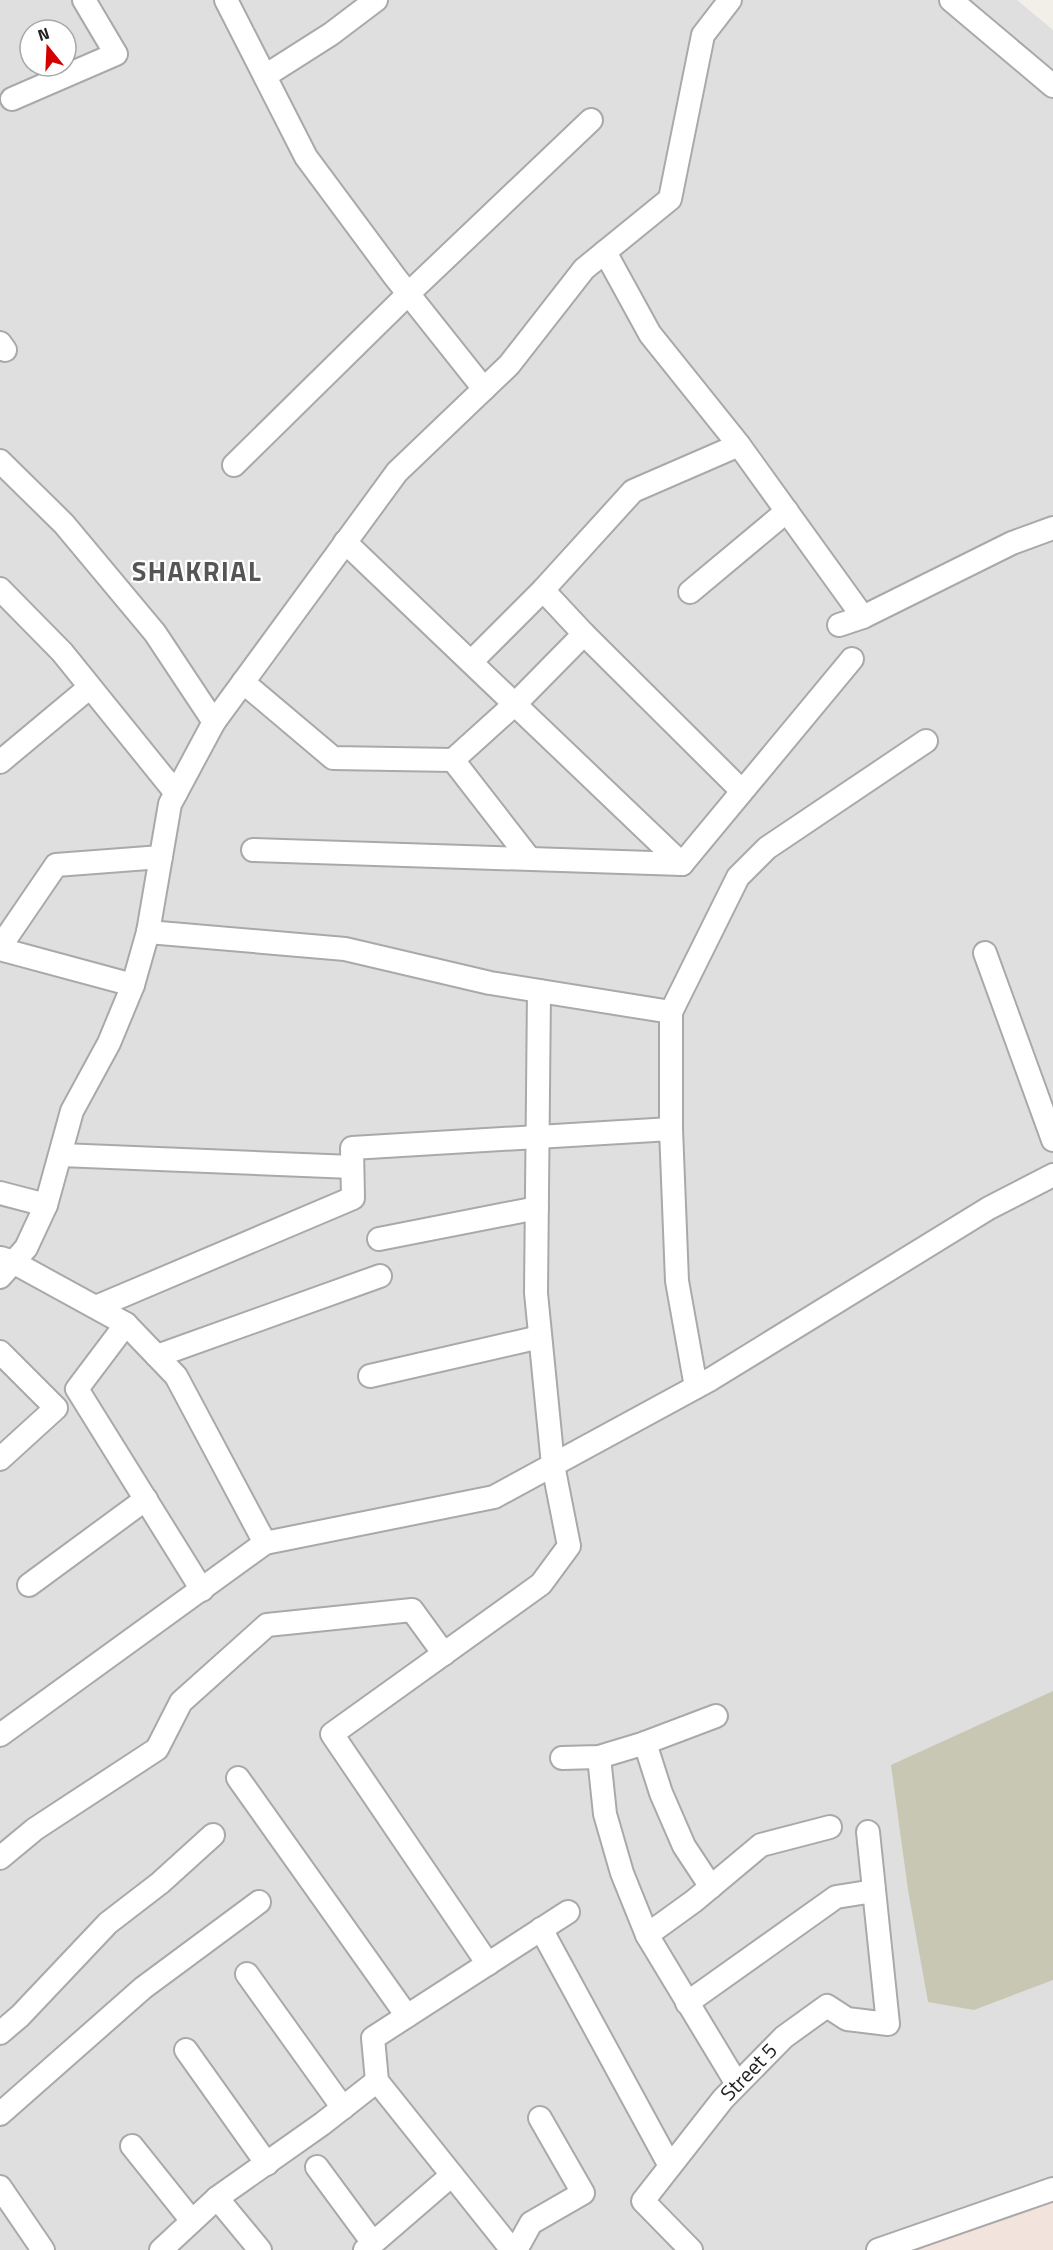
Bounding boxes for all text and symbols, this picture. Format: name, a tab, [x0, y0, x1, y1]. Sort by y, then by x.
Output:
north arrow	[18, 18, 78, 78]
text: N	[34, 21, 52, 47]
district label: SHAKRIAL	[132, 550, 262, 591]
street label: Street 5	[712, 2035, 784, 2108]

